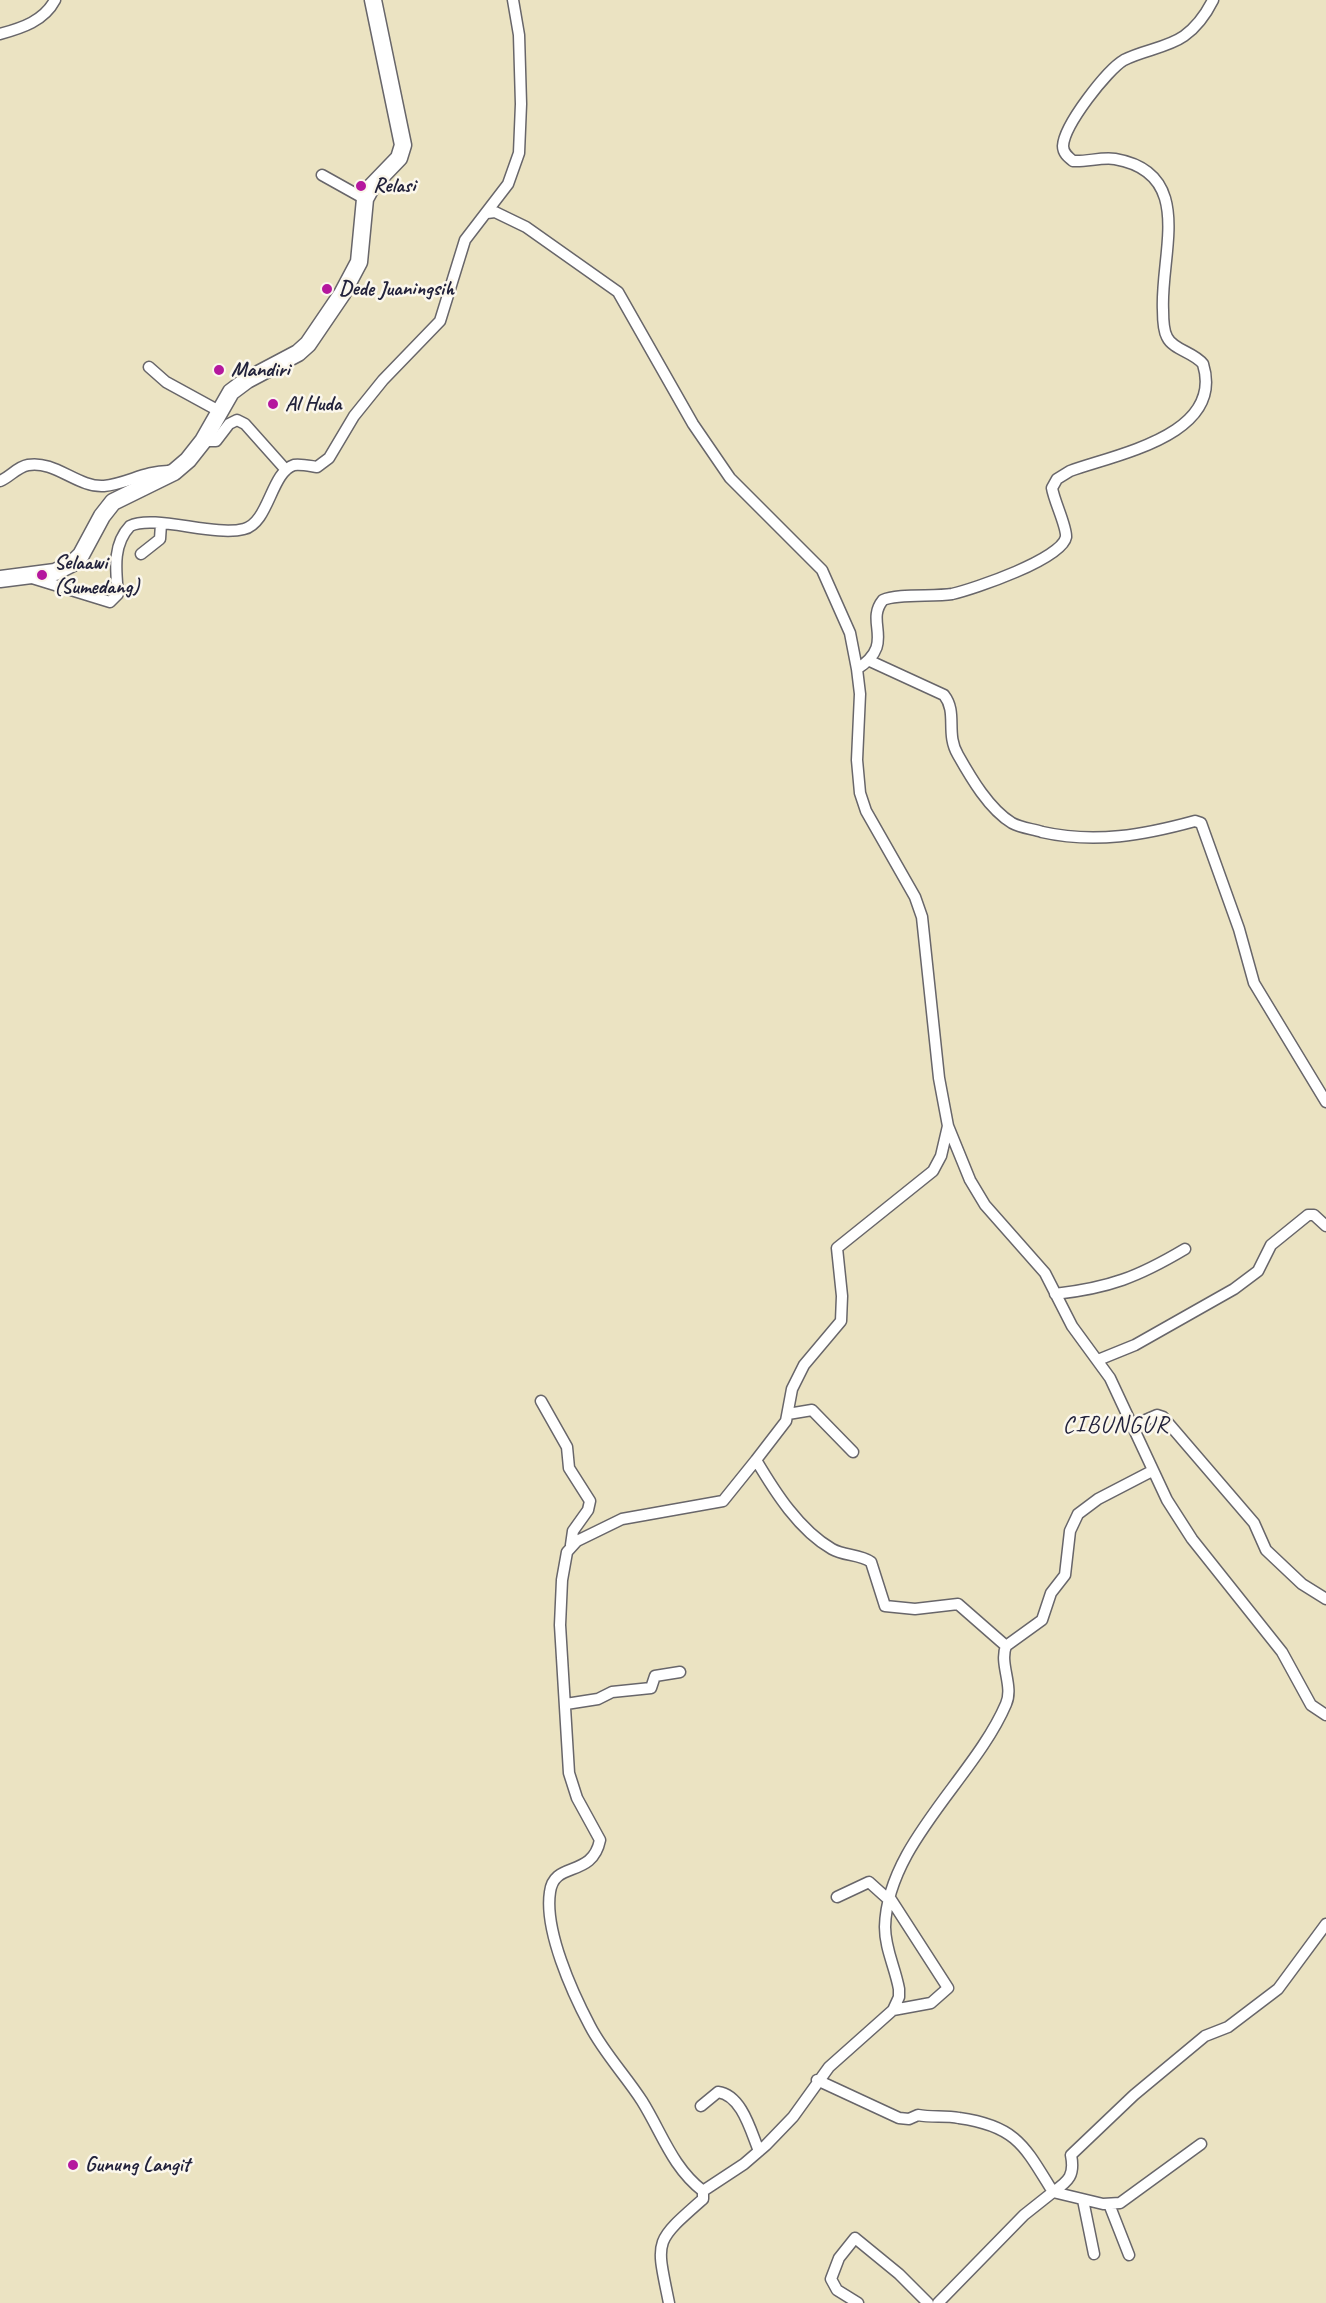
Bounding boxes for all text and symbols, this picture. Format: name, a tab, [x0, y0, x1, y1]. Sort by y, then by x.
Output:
place label: Relasi	[373, 173, 415, 199]
marker: Relasi	[354, 179, 368, 193]
place label: Dede Juaningsih	[339, 276, 454, 302]
marker: Dede Juaningsih	[320, 282, 334, 296]
place label: Mandiri	[231, 357, 290, 383]
marker: Mandiri	[212, 363, 226, 377]
place label: Al Huda	[285, 391, 341, 417]
marker: Al Huda	[266, 397, 280, 411]
place label: Selaawi (Sumedang)	[54, 550, 139, 600]
marker: Selaawi (Sumedang)	[35, 568, 49, 582]
district label: CIBUNGUR	[1063, 1412, 1169, 1440]
place label: Gunung Langit	[85, 2152, 190, 2178]
marker: Gunung Langit	[66, 2158, 80, 2172]

